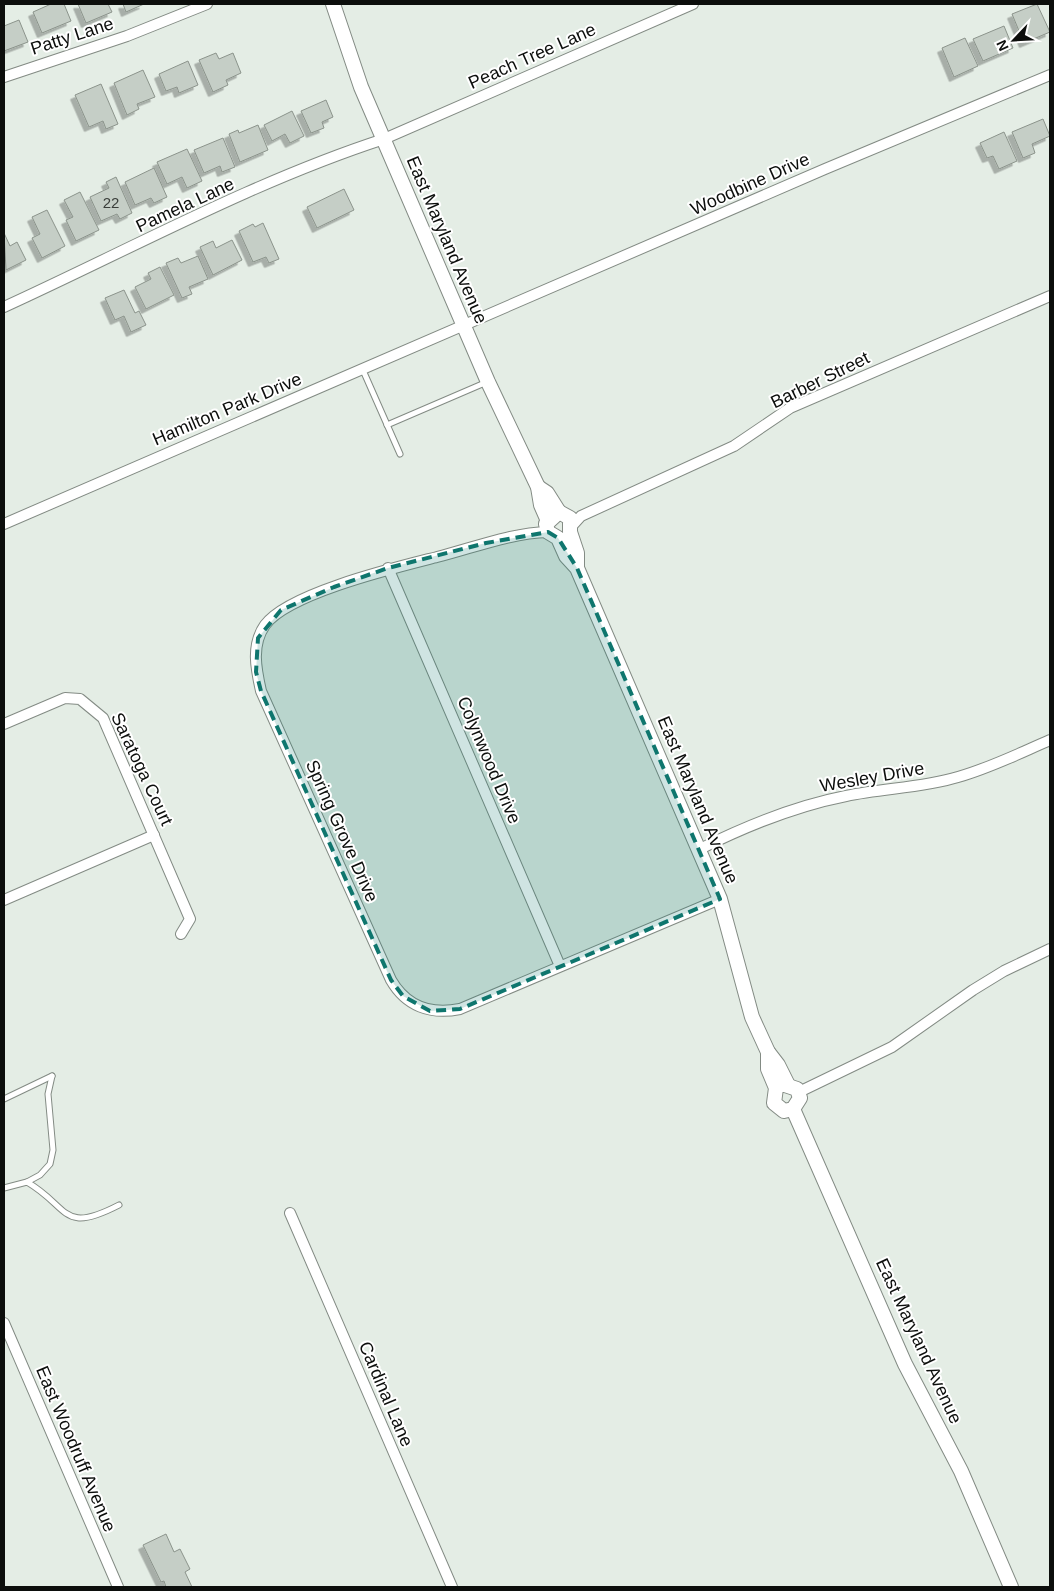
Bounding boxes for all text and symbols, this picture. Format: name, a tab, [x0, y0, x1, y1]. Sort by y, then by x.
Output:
street label: Patty Lane	[28, 13, 116, 59]
north arrow	[989, 15, 1039, 65]
street label: Peach Tree Lane	[465, 19, 599, 93]
text: N	[993, 38, 1012, 53]
street label: Woodbine Drive	[688, 149, 812, 219]
street label: East Maryland Avenue	[403, 153, 491, 327]
street label: Pamela Lane	[133, 174, 237, 236]
house number: 22	[103, 194, 119, 211]
street label: Barber Street	[768, 348, 872, 412]
street label: Hamilton Park Drive	[149, 369, 305, 449]
street label: Colynwood Drive	[453, 693, 525, 827]
street label: Saratoga Court	[107, 709, 177, 829]
street label: East Maryland Avenue	[654, 713, 742, 887]
street label: Spring Grove Drive	[302, 757, 382, 905]
street label: Wesley Drive	[818, 758, 926, 796]
street label: East Maryland Avenue	[872, 1255, 966, 1427]
street label: Cardinal Lane	[355, 1339, 417, 1449]
street label: East Woodruff Avenue	[32, 1363, 120, 1535]

